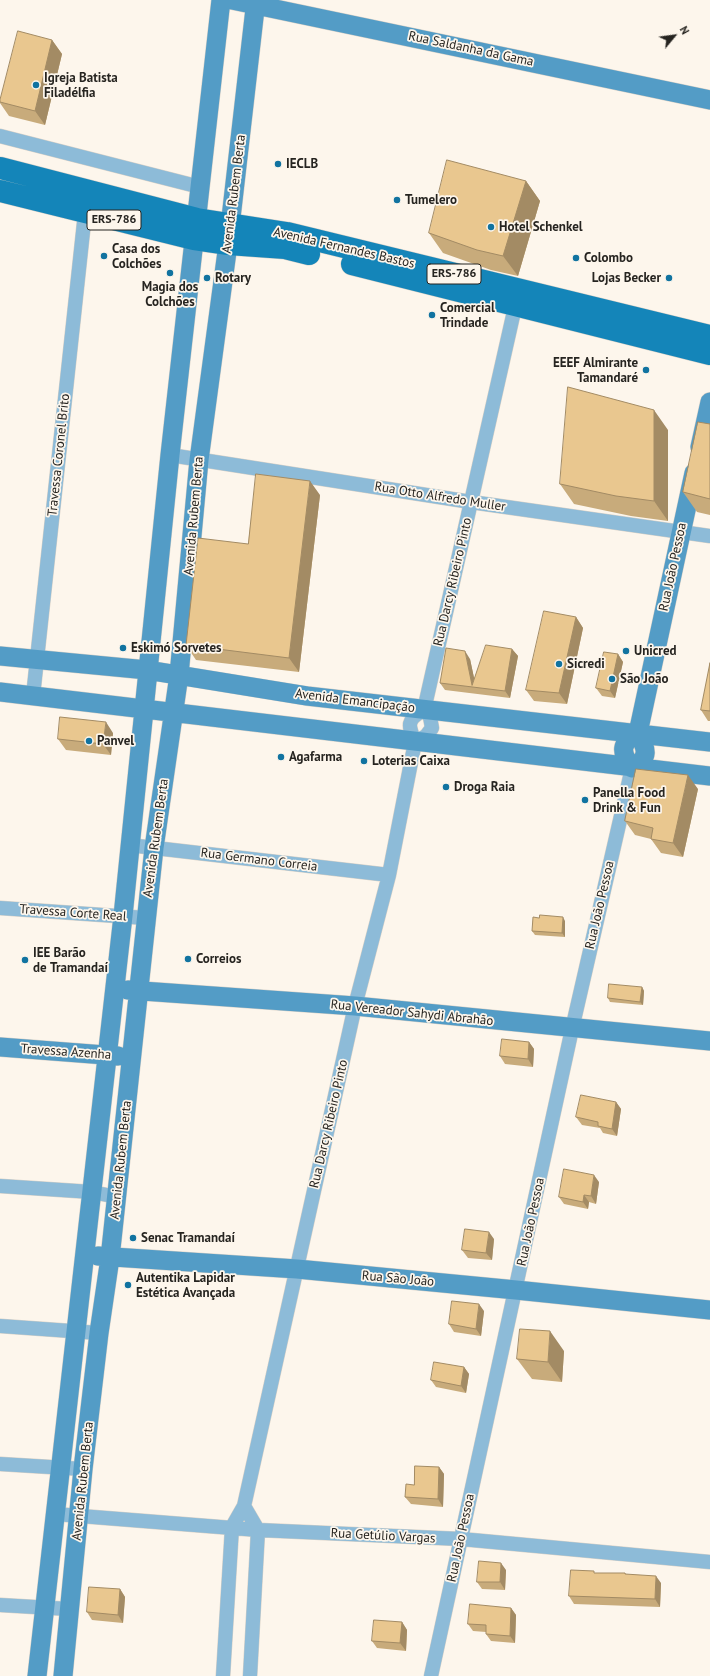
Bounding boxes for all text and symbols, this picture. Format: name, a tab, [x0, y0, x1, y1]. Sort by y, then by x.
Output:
north arrow	[654, 16, 694, 56]
text: N	[677, 24, 692, 37]
street label: Rua Saldanha da Gama	[407, 28, 535, 70]
place label: Igreja Batista Filadélfia	[44, 70, 118, 101]
marker: Igreja Batista Filadélfia	[31, 80, 41, 90]
street label: Avenida Rubem Berta	[219, 134, 249, 254]
place label: IECLB	[286, 156, 318, 172]
marker: IECLB	[273, 159, 283, 169]
place label: Tumelero	[405, 192, 457, 208]
marker: Tumelero	[392, 195, 402, 205]
road number: ERS-786	[87, 210, 141, 230]
place label: Hotel Schenkel	[499, 219, 583, 235]
marker: Hotel Schenkel	[486, 222, 496, 232]
street label: Avenida Fernandes Bastos	[272, 224, 416, 272]
place label: Casa dos Colchões	[112, 241, 161, 272]
place label: Colombo	[584, 250, 633, 266]
marker: Casa dos Colchões	[99, 251, 109, 261]
marker: Colombo	[571, 253, 581, 263]
road number: ERS-786	[427, 264, 481, 284]
marker: Magia dos Colchões	[165, 268, 175, 278]
place label: Rotary	[215, 270, 251, 286]
place label: Lojas Becker	[592, 270, 661, 286]
marker: Rotary	[202, 273, 212, 283]
marker: Lojas Becker	[664, 273, 674, 283]
place label: Magia dos Colchões	[142, 279, 198, 310]
place label: Comercial Trindade	[440, 300, 495, 331]
marker: Comercial Trindade	[427, 310, 437, 320]
place label: EEEF Almirante Tamandaré	[553, 355, 638, 386]
marker: EEEF Almirante Tamandaré	[641, 365, 651, 375]
street label: Travessa Coronel Brito	[45, 393, 73, 517]
street label: Avenida Rubem Berta	[181, 456, 207, 576]
street label: Rua Otto Alfredo Muller	[373, 479, 507, 515]
street label: Rua Darcy Ribeiro Pinto	[431, 516, 475, 648]
street label: Rua João Pessoa	[656, 521, 690, 613]
place label: Eskimó Sorvetes	[131, 640, 222, 656]
marker: Eskimó Sorvetes	[118, 643, 128, 653]
place label: Unicred	[634, 643, 677, 659]
marker: Unicred	[621, 646, 631, 656]
place label: Sicredi	[567, 656, 605, 672]
marker: Sicredi	[554, 659, 564, 669]
place label: São João	[620, 671, 668, 687]
marker: São João	[607, 674, 617, 684]
street label: Avenida Emancipação	[294, 686, 416, 716]
place label: Panvel	[97, 733, 134, 749]
marker: Panvel	[84, 736, 94, 746]
place label: Agafarma	[289, 749, 342, 765]
marker: Agafarma	[276, 752, 286, 762]
place label: Loterias Caixa	[372, 753, 450, 769]
marker: Loterias Caixa	[359, 756, 369, 766]
street label: Avenida Rubem Berta	[140, 778, 172, 898]
place label: Droga Raia	[454, 779, 515, 795]
marker: Droga Raia	[441, 782, 451, 792]
place label: Panella Food Drink & Fun	[593, 785, 665, 816]
marker: Panella Food Drink & Fun	[580, 795, 590, 805]
street label: Rua Germano Correia	[200, 845, 318, 875]
street label: Rua João Pessoa	[582, 859, 618, 951]
street label: Travessa Corte Real	[19, 901, 127, 925]
place label: IEE Barão de Tramandaí	[33, 945, 108, 976]
place label: Correios	[196, 951, 241, 967]
marker: Correios	[183, 954, 193, 964]
marker: IEE Barão de Tramandaí	[20, 955, 30, 965]
street label: Rua Vereador Sahydi Abrahão	[330, 997, 494, 1029]
street label: Travessa Azenha	[20, 1041, 112, 1063]
street label: Rua Darcy Ribeiro Pinto	[307, 1058, 351, 1190]
street label: Avenida Rubem Berta	[107, 1100, 135, 1220]
street label: Rua João Pessoa	[514, 1176, 548, 1268]
place label: Senac Tramandaí	[141, 1230, 235, 1246]
marker: Senac Tramandaí	[128, 1233, 138, 1243]
street label: Rua São João	[361, 1268, 435, 1290]
place label: Autentika Lapidar Estética Avançada	[136, 1270, 235, 1301]
marker: Autentika Lapidar Estética Avançada	[123, 1280, 133, 1290]
street label: Avenida Rubem Berta	[69, 1421, 97, 1541]
street label: Rua João Pessoa	[444, 1492, 478, 1584]
street label: Rua Getúlio Vargas	[330, 1525, 436, 1547]

